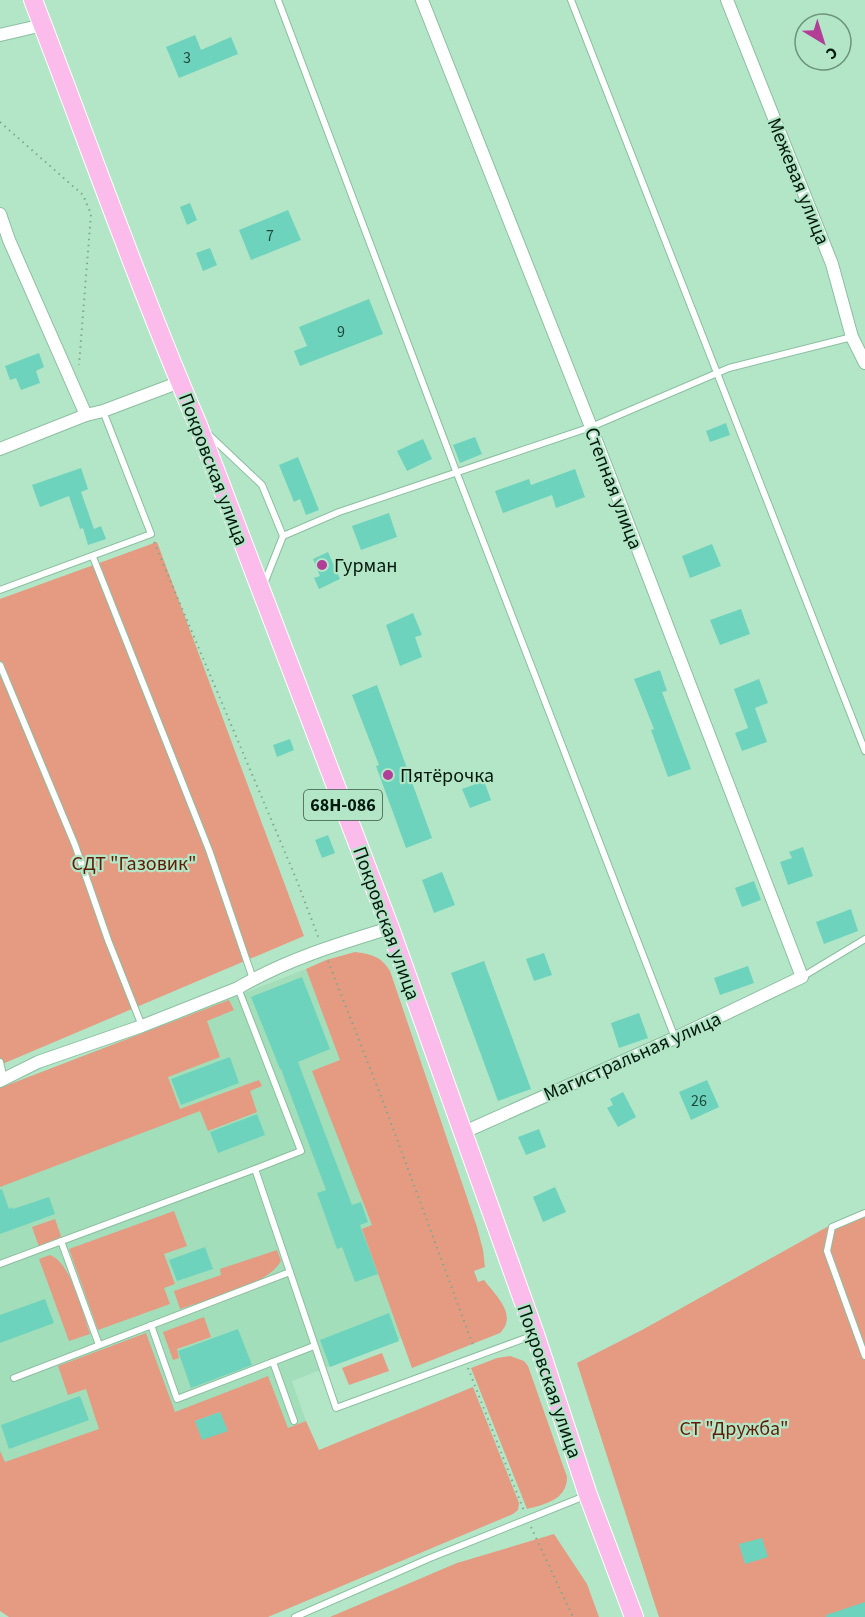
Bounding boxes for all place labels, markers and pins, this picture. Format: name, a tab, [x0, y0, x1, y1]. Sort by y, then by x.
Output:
place label: Гурман	[334, 552, 397, 580]
marker: Гурман	[315, 558, 329, 572]
place label: Пятёрочка	[400, 762, 494, 790]
marker: Пятёрочка	[381, 768, 395, 782]

